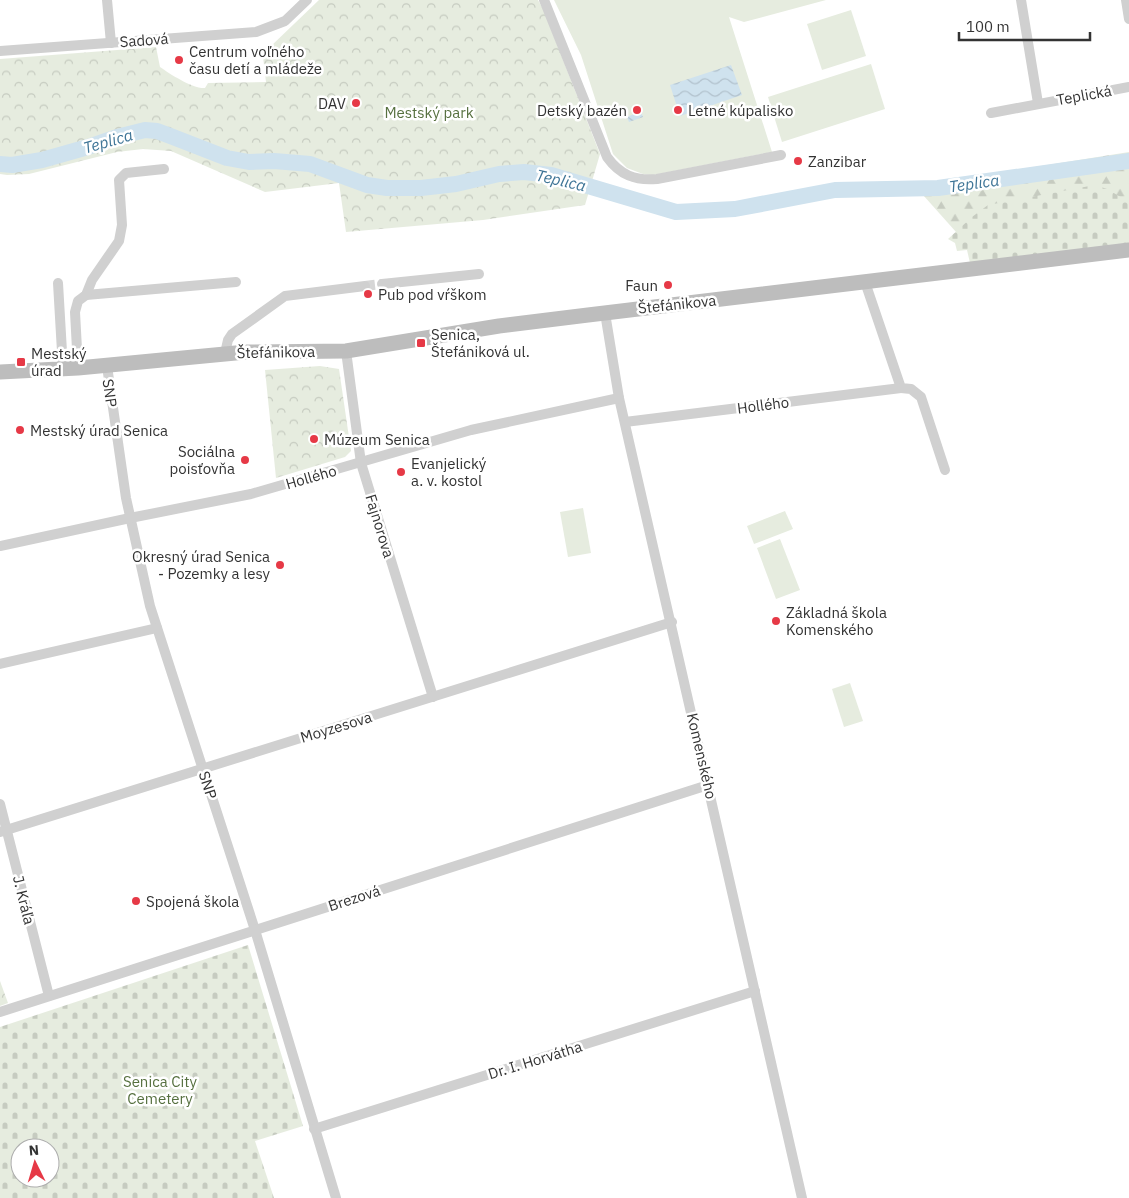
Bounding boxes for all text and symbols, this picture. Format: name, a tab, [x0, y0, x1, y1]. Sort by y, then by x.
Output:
scale bar	[959, 10, 1090, 42]
text: 100 m	[966, 17, 1010, 36]
street label: Sadová	[119, 29, 169, 51]
place label: Centrum voľného času detí a mládeže	[189, 42, 322, 78]
marker: Centrum voľného času detí a mládeže	[173, 54, 185, 66]
street label: Teplická	[1055, 81, 1113, 109]
place label: DAV	[318, 94, 346, 113]
marker: DAV	[350, 97, 362, 109]
place label: Detský bazén	[537, 101, 627, 120]
place label: Letné kúpalisko	[688, 101, 793, 120]
park label: Mestský park	[384, 103, 474, 122]
marker: Detský bazén	[631, 104, 643, 116]
marker: Letné kúpalisko	[672, 104, 684, 116]
water label: Teplica	[81, 124, 135, 158]
place label: Zanzibar	[808, 152, 867, 171]
marker: Zanzibar	[792, 155, 804, 167]
water label: Teplica	[534, 165, 588, 195]
water label: Teplica	[948, 170, 1000, 196]
place label: Faun	[625, 276, 658, 295]
marker: Faun	[662, 279, 674, 291]
place label: Pub pod vŕškom	[378, 285, 487, 304]
marker: Pub pod vŕškom	[362, 288, 374, 300]
street label: Štefánikova	[637, 290, 717, 318]
place label: Senica, Štefániková ul.	[431, 325, 530, 361]
marker: Senica, Štefániková ul.	[415, 337, 427, 349]
street label: Štefánikova	[237, 342, 315, 362]
place label: Mestský úrad	[31, 344, 87, 380]
marker: Mestský úrad	[15, 356, 27, 368]
street label: SNP	[99, 378, 121, 408]
street label: Hollého	[736, 392, 790, 418]
place label: Mestský úrad Senica	[30, 421, 168, 440]
marker: Mestský úrad Senica	[14, 424, 26, 436]
place label: Múzeum Senica	[324, 430, 430, 449]
marker: Múzeum Senica	[308, 433, 320, 445]
place label: Sociálna poisťovňa	[170, 442, 235, 478]
marker: Sociálna poisťovňa	[239, 454, 251, 466]
place label: Evanjelický a. v. kostol	[411, 454, 487, 490]
street label: Hollého	[283, 461, 339, 493]
marker: Evanjelický a. v. kostol	[395, 466, 407, 478]
street label: Fajnorova	[361, 492, 399, 560]
place label: Okresný úrad Senica - Pozemky a lesy	[132, 547, 271, 583]
marker: Okresný úrad Senica - Pozemky a lesy	[274, 559, 286, 571]
place label: Základná škola Komenského	[786, 603, 887, 639]
marker: Základná škola Komenského	[770, 615, 782, 627]
street label: Moyzesova	[298, 707, 374, 747]
street label: Komenského	[683, 711, 721, 801]
street label: SNP	[195, 769, 221, 801]
street label: J. Kráľa	[9, 873, 39, 927]
street label: Brezová	[326, 881, 382, 915]
place label: Spojená škola	[146, 892, 239, 911]
marker: Spojená škola	[130, 895, 142, 907]
street label: Dr. I. Horvátha	[486, 1037, 584, 1083]
park label: Senica City Cemetery	[123, 1072, 198, 1108]
north arrow	[10, 1138, 60, 1188]
text: N	[28, 1141, 40, 1159]

